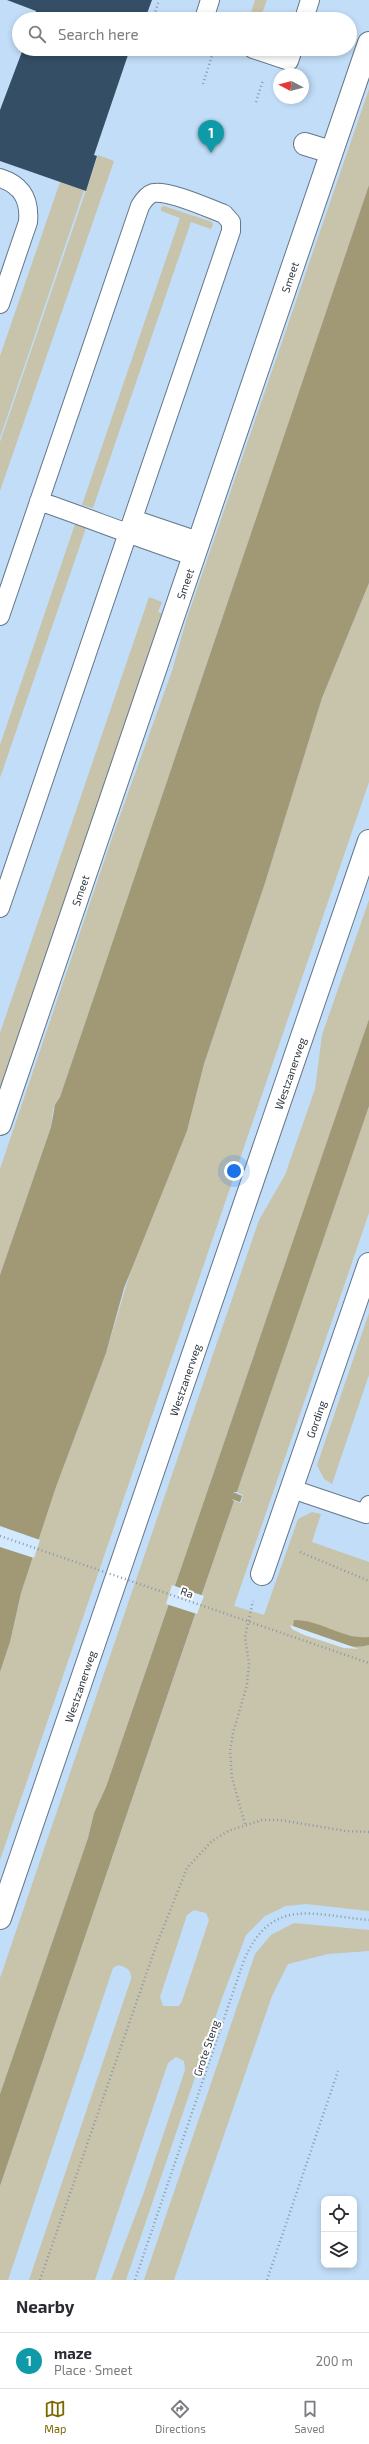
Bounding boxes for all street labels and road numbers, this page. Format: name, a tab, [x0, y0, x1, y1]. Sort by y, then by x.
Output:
street label: Smeet	[278, 260, 300, 294]
street label: Smeet	[173, 566, 196, 601]
street label: Smeet	[68, 873, 91, 907]
street label: Westzanerweg	[271, 1035, 308, 1111]
street label: Westzanerweg	[166, 1342, 203, 1418]
street label: Gording	[303, 1398, 328, 1440]
street label: Ra	[179, 1584, 195, 1600]
street label: Westzanerweg	[61, 1648, 98, 1724]
street label: Grote Steng	[190, 2018, 222, 2078]

